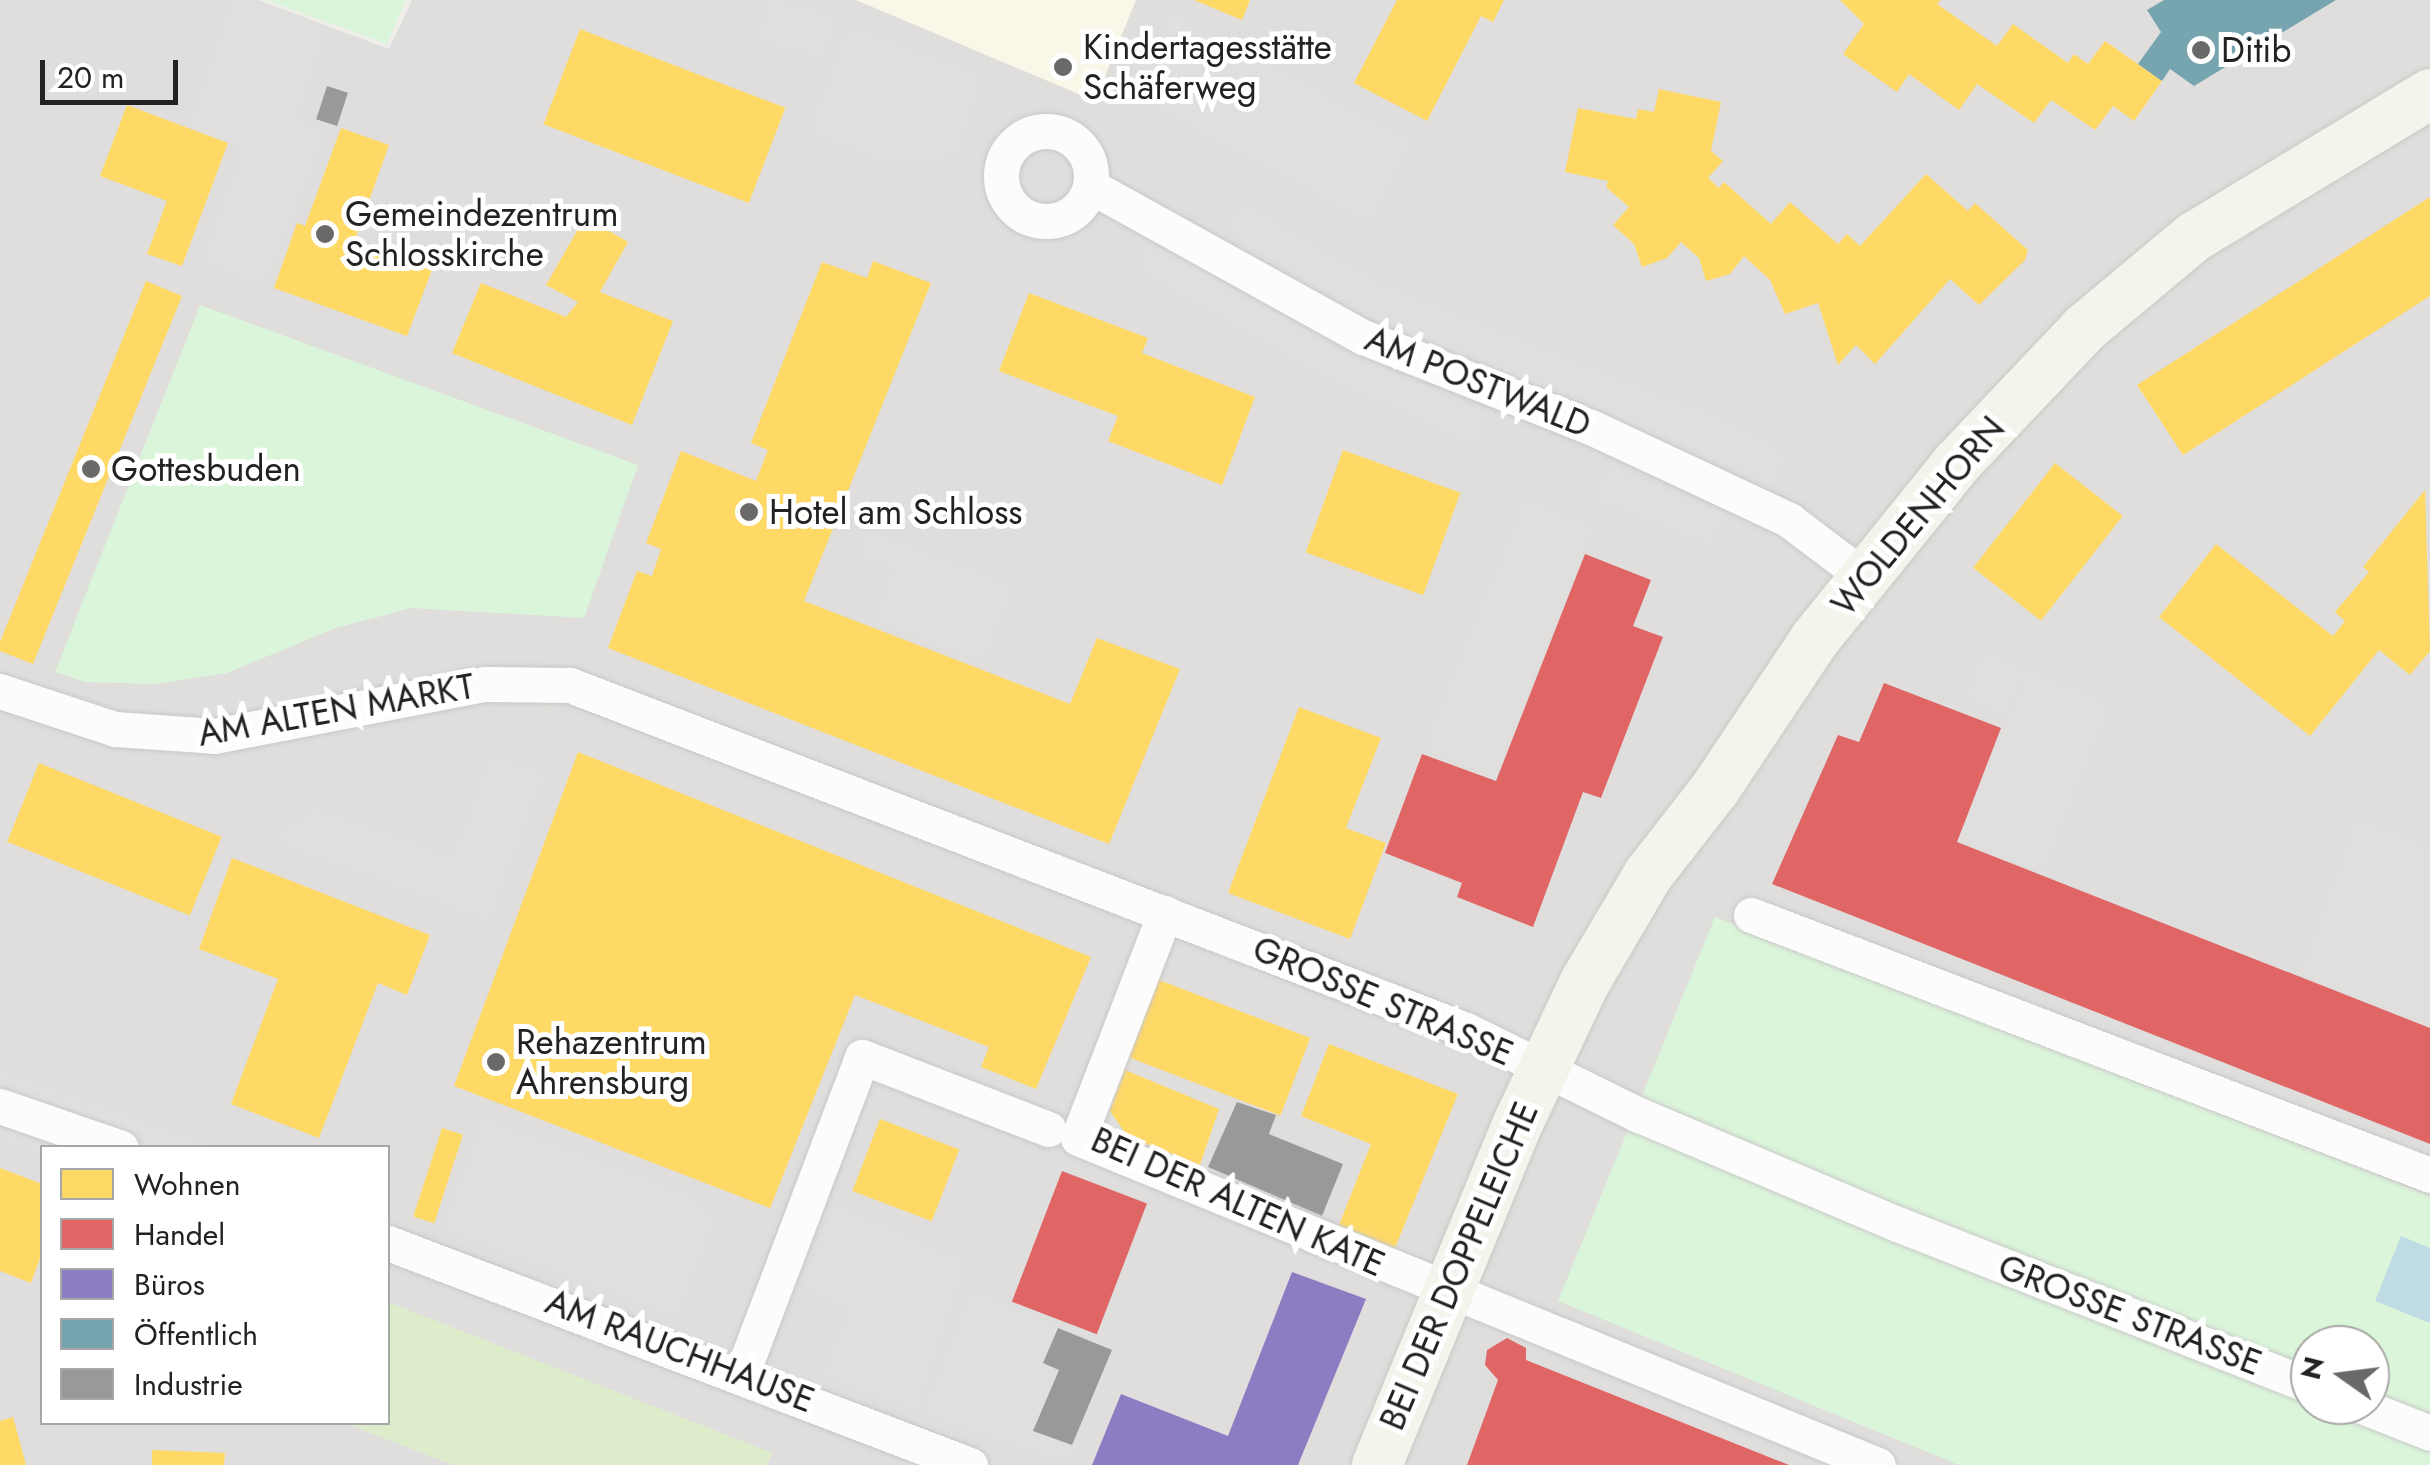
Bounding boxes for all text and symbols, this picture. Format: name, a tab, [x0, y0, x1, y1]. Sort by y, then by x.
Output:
place label: Kindertagesstätte Schäferweg	[1083, 26, 1332, 108]
place label: Ditib	[2221, 29, 2291, 71]
marker: Ditib	[2190, 39, 2212, 61]
scale bar	[45, 40, 182, 102]
text: 20 m	[57, 56, 124, 99]
marker: Kindertagesstätte Schäferweg	[1052, 56, 1074, 78]
place label: Gemeindezentrum Schlosskirche	[345, 193, 618, 275]
marker: Gemeindezentrum Schlosskirche	[314, 223, 336, 245]
street label: AM POSTWALD	[1359, 318, 1597, 446]
street label: WOLDENHORN	[1822, 408, 2014, 624]
place label: Gottesbuden	[111, 448, 301, 490]
marker: Gottesbuden	[80, 458, 102, 480]
place label: Hotel am Schloss	[769, 491, 1022, 533]
marker: Hotel am Schloss	[738, 501, 760, 523]
street label: AM ALTEN MARKT	[195, 665, 477, 755]
street label: GROSSE STRASSE	[1247, 927, 1519, 1075]
place label: Rehazentrum Ahrensburg	[516, 1021, 707, 1103]
marker: Rehazentrum Ahrensburg	[485, 1051, 507, 1073]
street label: BEI DER DOPPELEICHE	[1371, 1096, 1547, 1436]
street label: BEI DER ALTEN KATE	[1085, 1118, 1391, 1286]
legend	[40, 1145, 390, 1425]
text: Wohnen	[134, 1163, 240, 1206]
text: Handel	[134, 1213, 225, 1256]
street label: GROSSE STRASSE	[1993, 1246, 2267, 1384]
text: Büros	[134, 1263, 205, 1306]
street label: AM RAUCHHAUSE	[540, 1281, 820, 1421]
text: Öffentlich	[134, 1313, 258, 1356]
north arrow	[2290, 1325, 2390, 1425]
text: N	[2290, 1352, 2335, 1384]
text: Industrie	[134, 1363, 243, 1406]

